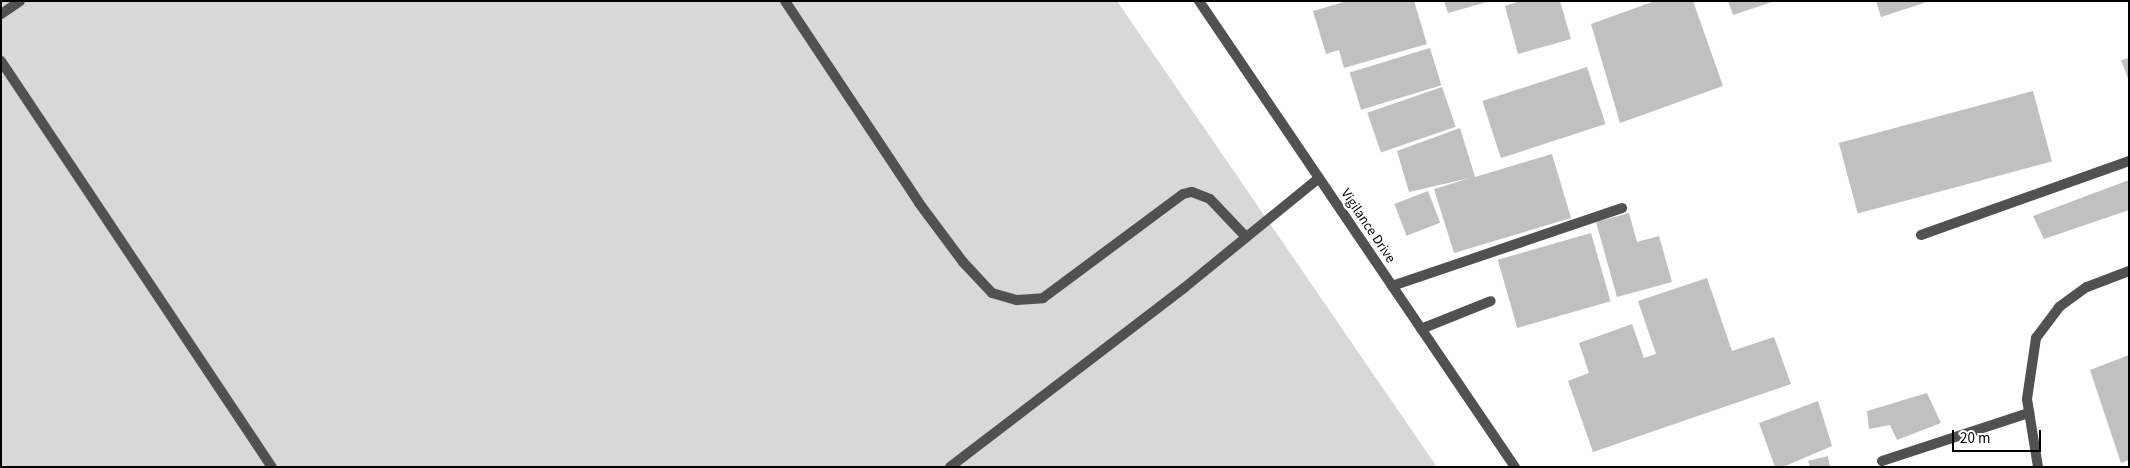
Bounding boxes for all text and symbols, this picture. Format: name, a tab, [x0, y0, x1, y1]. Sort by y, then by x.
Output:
street label: Vigilance Drive	[1337, 186, 1399, 266]
scale bar	[1955, 420, 2044, 452]
text: 20 m	[1960, 428, 1990, 449]

